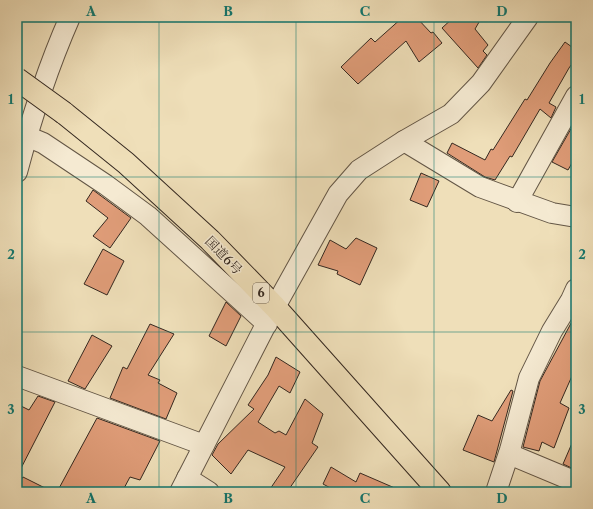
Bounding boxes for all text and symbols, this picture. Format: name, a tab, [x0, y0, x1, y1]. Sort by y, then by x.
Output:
text: A	[85, 3, 97, 19]
text: B	[223, 3, 233, 19]
text: C	[360, 3, 370, 19]
text: D	[496, 3, 508, 19]
text: 1	[8, 91, 14, 107]
text: 1	[579, 91, 585, 107]
street label: 国道6号	[202, 233, 246, 277]
text: 2	[7, 246, 15, 262]
text: 2	[578, 246, 586, 262]
road number: 6	[253, 283, 269, 303]
text: 3	[7, 401, 15, 417]
text: 3	[578, 401, 586, 417]
text: A	[85, 490, 97, 506]
text: B	[223, 490, 233, 506]
text: C	[360, 490, 370, 506]
text: D	[496, 490, 508, 506]

